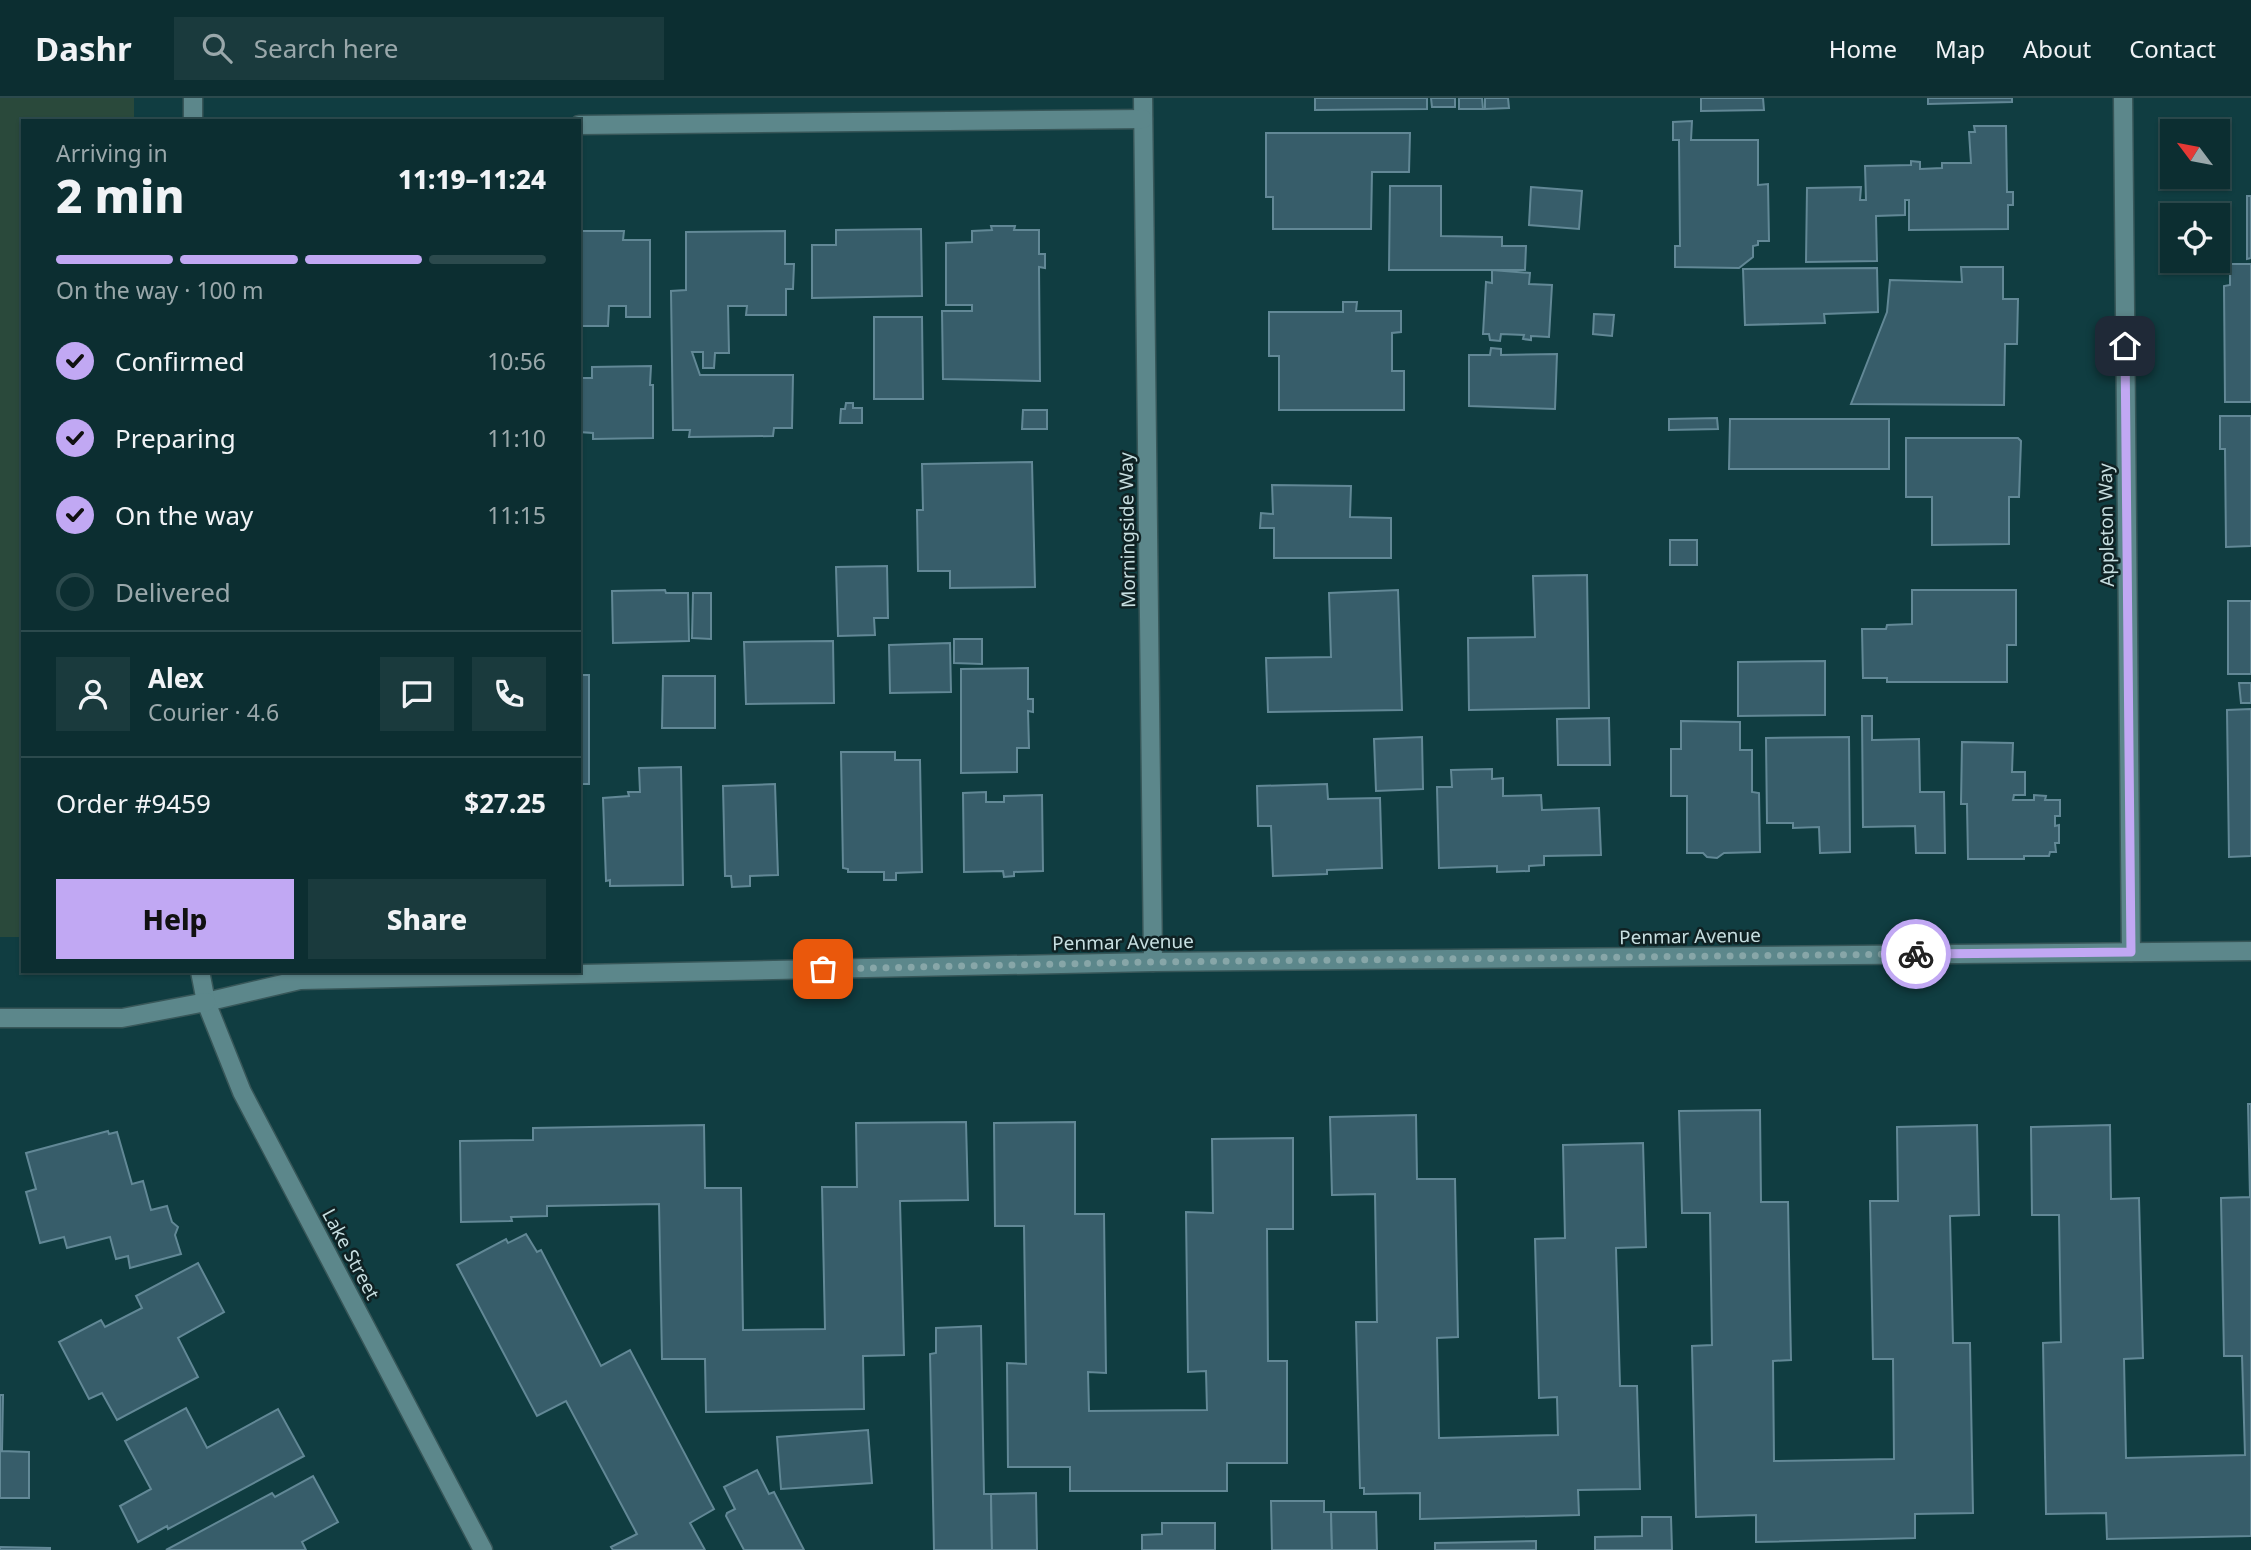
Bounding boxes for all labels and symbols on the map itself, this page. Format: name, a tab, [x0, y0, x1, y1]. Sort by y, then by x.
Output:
north arrow	[2160, 119, 2230, 189]
pin	[2095, 316, 2155, 376]
street label: Morningside Way	[1113, 452, 1141, 608]
street label: Appleton Way	[2092, 463, 2120, 587]
courier	[1881, 919, 1951, 989]
street label: Penmar Avenue	[1619, 922, 1761, 950]
street label: Penmar Avenue	[1052, 928, 1194, 956]
pin	[793, 939, 853, 999]
street label: Lake Street	[316, 1204, 386, 1304]

